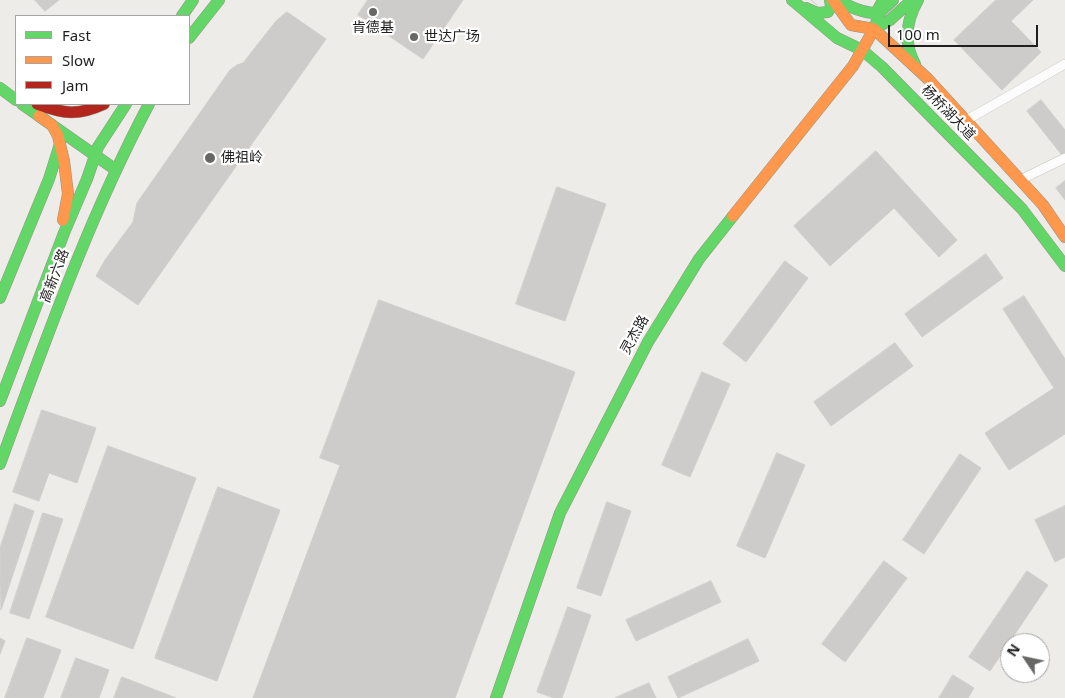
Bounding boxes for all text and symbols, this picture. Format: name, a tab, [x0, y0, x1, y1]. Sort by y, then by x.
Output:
marker: 肯德基	[367, 6, 379, 18]
legend	[15, 15, 190, 105]
scale bar	[890, 15, 1040, 47]
place label: 肯德基	[352, 20, 394, 36]
text: 100 m	[896, 24, 940, 44]
text: Fast	[62, 25, 91, 45]
place label: 世达广场	[424, 29, 480, 45]
marker: 世达广场	[408, 31, 420, 43]
text: Slow	[62, 50, 95, 70]
text: Jam	[62, 75, 89, 95]
street label: 杨桥湖大道	[918, 82, 978, 144]
place label: 佛祖岭	[221, 150, 263, 166]
marker: 佛祖岭	[203, 151, 217, 165]
street label: 高新六路	[37, 247, 73, 305]
street label: 灵杰路	[617, 313, 653, 357]
north arrow	[1000, 633, 1050, 683]
text: N	[1002, 640, 1024, 660]

